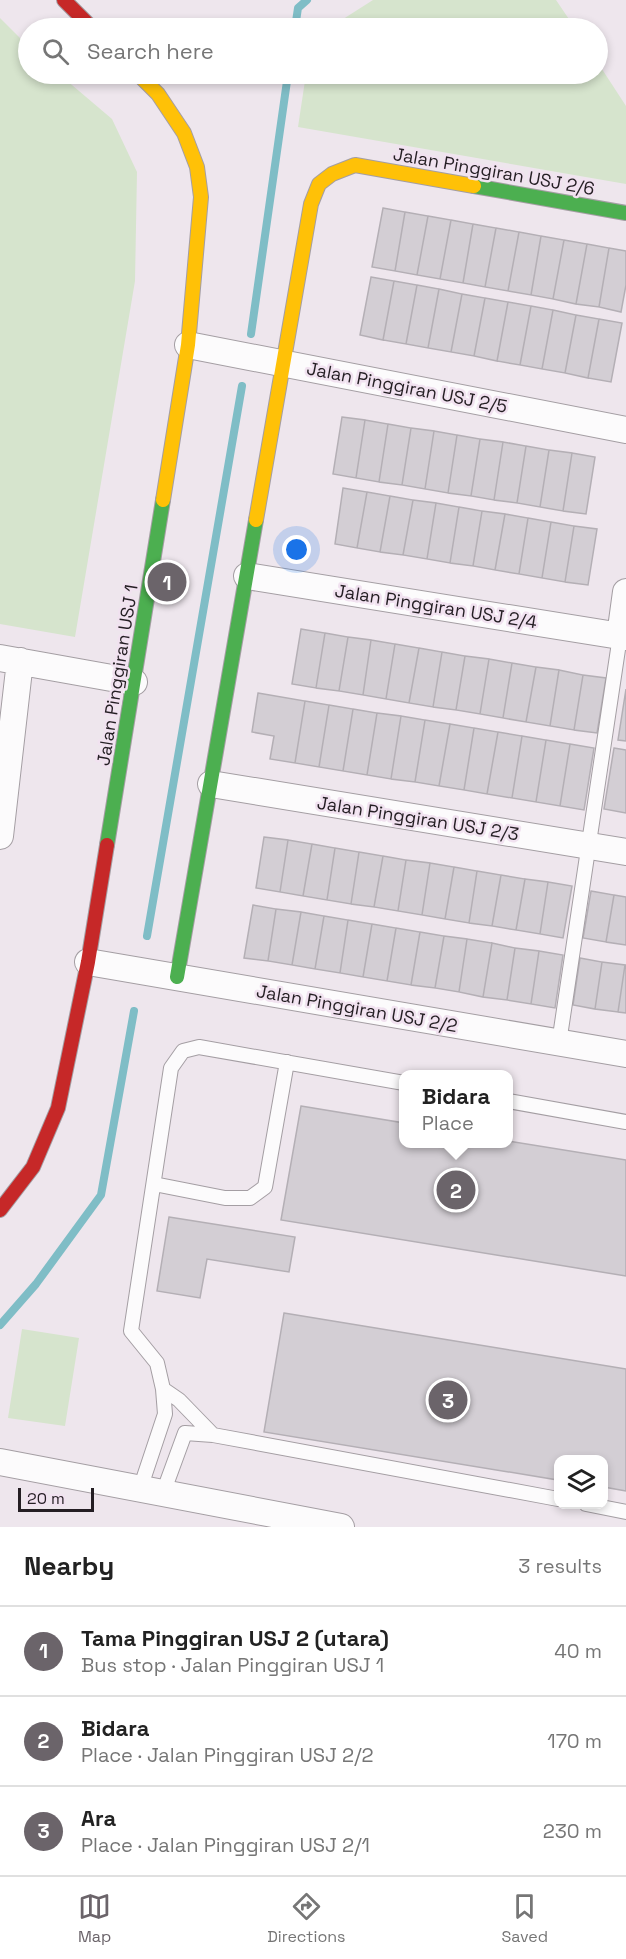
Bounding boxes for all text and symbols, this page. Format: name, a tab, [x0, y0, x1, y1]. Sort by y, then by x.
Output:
search box	[18, 18, 608, 84]
icon: search	[39, 35, 72, 68]
text: Search here	[87, 37, 214, 65]
street label: Jalan Pinggiran USJ 2/6	[391, 142, 597, 200]
street label: Jalan Pinggiran USJ 2/5	[305, 356, 509, 418]
your location	[282, 535, 311, 564]
pin: 1	[148, 560, 186, 604]
street label: Jalan Pinggiran USJ 2/4	[333, 579, 539, 633]
street label: Jalan Pinggiran USJ 1	[91, 583, 143, 767]
street label: Jalan Pinggiran USJ 2/3	[315, 791, 521, 845]
street label: Jalan Pinggiran USJ 2/2	[255, 979, 459, 1037]
popup	[399, 1070, 513, 1148]
text: Bidara	[422, 1082, 490, 1110]
text: Place	[422, 1110, 474, 1136]
pin: 2	[436, 1168, 476, 1212]
pin: 3	[428, 1378, 468, 1422]
map controls	[554, 1455, 608, 1509]
button: layers	[554, 1455, 608, 1509]
scale bar	[18, 1485, 94, 1512]
text: 20 m	[27, 1488, 65, 1509]
text: Nearby	[24, 1549, 114, 1583]
text: 3 results	[518, 1553, 602, 1579]
text: Tama Pinggiran USJ 2 (utara)	[81, 1624, 389, 1652]
text: 1	[39, 1638, 48, 1664]
text: 40 m	[554, 1638, 602, 1664]
text: Bus stop · Jalan Pinggiran USJ 1	[81, 1652, 384, 1678]
text: Bidara	[81, 1714, 149, 1742]
text: 2	[38, 1728, 49, 1754]
text: 170 m	[547, 1728, 602, 1754]
text: Place · Jalan Pinggiran USJ 2/2	[81, 1742, 374, 1768]
text: Ara	[81, 1804, 116, 1832]
text: 3	[37, 1818, 50, 1844]
text: 230 m	[543, 1818, 602, 1844]
text: Place · Jalan Pinggiran USJ 2/1	[81, 1832, 370, 1858]
tab: Map	[78, 1890, 111, 1947]
tab: Directions	[267, 1890, 346, 1947]
tab: Saved	[501, 1890, 548, 1947]

